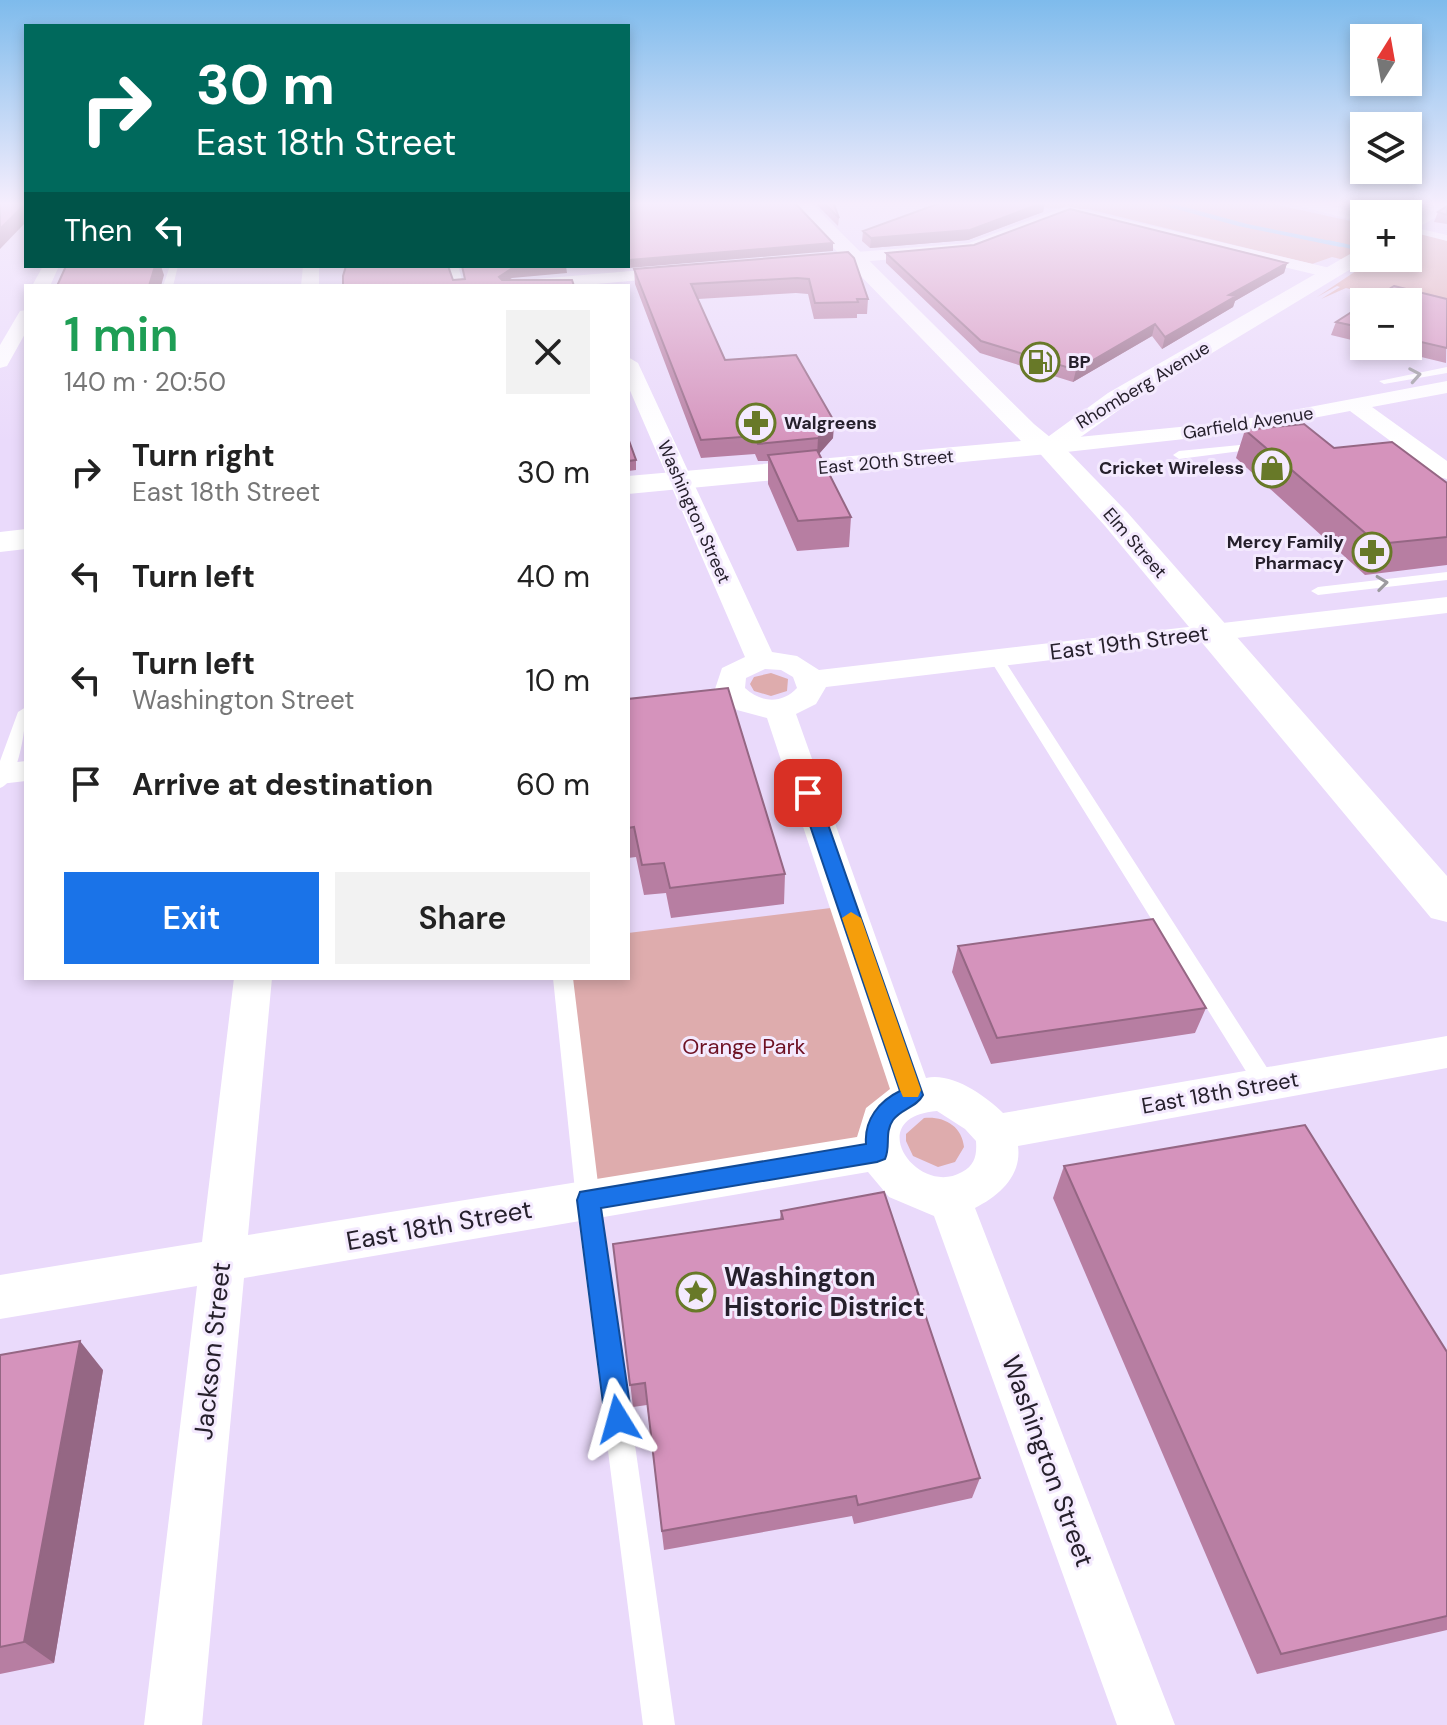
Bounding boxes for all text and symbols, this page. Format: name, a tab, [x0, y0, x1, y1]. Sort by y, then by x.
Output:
north arrow	[1350, 24, 1422, 96]
map controls	[1350, 24, 1422, 360]
text: 30 m	[196, 48, 335, 121]
icon: right	[64, 56, 168, 160]
button: layers	[1350, 112, 1422, 184]
text: East 18th Street	[196, 119, 456, 166]
button: +	[1350, 200, 1422, 272]
icon: left	[148, 208, 192, 252]
text: Then	[64, 211, 132, 250]
button: −	[1350, 288, 1422, 360]
text: 1 min	[64, 303, 179, 366]
button: close	[506, 310, 590, 394]
street label: Rhomberg Avenue	[1072, 336, 1214, 434]
fuel station icon: BP	[1019, 341, 1061, 383]
place label: BP	[1068, 350, 1091, 374]
text: 140 m · 20:50	[64, 365, 226, 399]
one-way arrow	[1409, 368, 1422, 385]
street label: Garfield Avenue	[1181, 401, 1315, 445]
pharmacy icon: Walgreens	[735, 402, 777, 444]
place label: Walgreens	[784, 411, 877, 435]
text: Turn right	[132, 436, 275, 475]
street label: Washington Street	[652, 437, 736, 587]
street label: East 20th Street	[817, 444, 955, 480]
shop icon: Cricket Wireless	[1251, 447, 1293, 489]
icon: right	[64, 450, 108, 494]
text: 30 m	[517, 453, 590, 492]
place label: Cricket Wireless	[1099, 456, 1244, 480]
text: East 18th Street	[132, 475, 320, 509]
street label: Elm Street	[1098, 503, 1172, 583]
place label: Mercy Family Pharmacy	[1227, 530, 1344, 575]
pharmacy icon: Mercy Family Pharmacy	[1351, 531, 1393, 573]
icon: left	[64, 554, 108, 598]
text: Turn left	[132, 557, 255, 596]
text: 40 m	[517, 557, 590, 596]
one-way arrow	[1376, 575, 1389, 592]
street label: East 19th Street	[1048, 618, 1210, 667]
text: Turn left	[132, 644, 255, 683]
icon: left	[64, 658, 108, 702]
text: 10 m	[525, 661, 590, 700]
text: Washington Street	[132, 683, 354, 717]
pin	[774, 759, 842, 827]
icon: arrive	[64, 762, 108, 806]
text: Arrive at destination	[132, 765, 433, 804]
text: 60 m	[516, 765, 590, 804]
icon: arrive	[786, 771, 830, 815]
button: Exit	[64, 872, 319, 964]
button: Share	[335, 872, 590, 964]
park label: Orange Park	[682, 1032, 806, 1061]
street label: East 18th Street	[1139, 1064, 1301, 1121]
street label: East 18th Street	[343, 1192, 535, 1258]
place label: Washington Historic District	[724, 1260, 924, 1324]
street label: Jackson Street	[186, 1261, 238, 1441]
place icon: Washington Historic District	[675, 1271, 717, 1313]
street label: Washington Street	[994, 1351, 1102, 1571]
position arrow	[576, 1377, 660, 1461]

